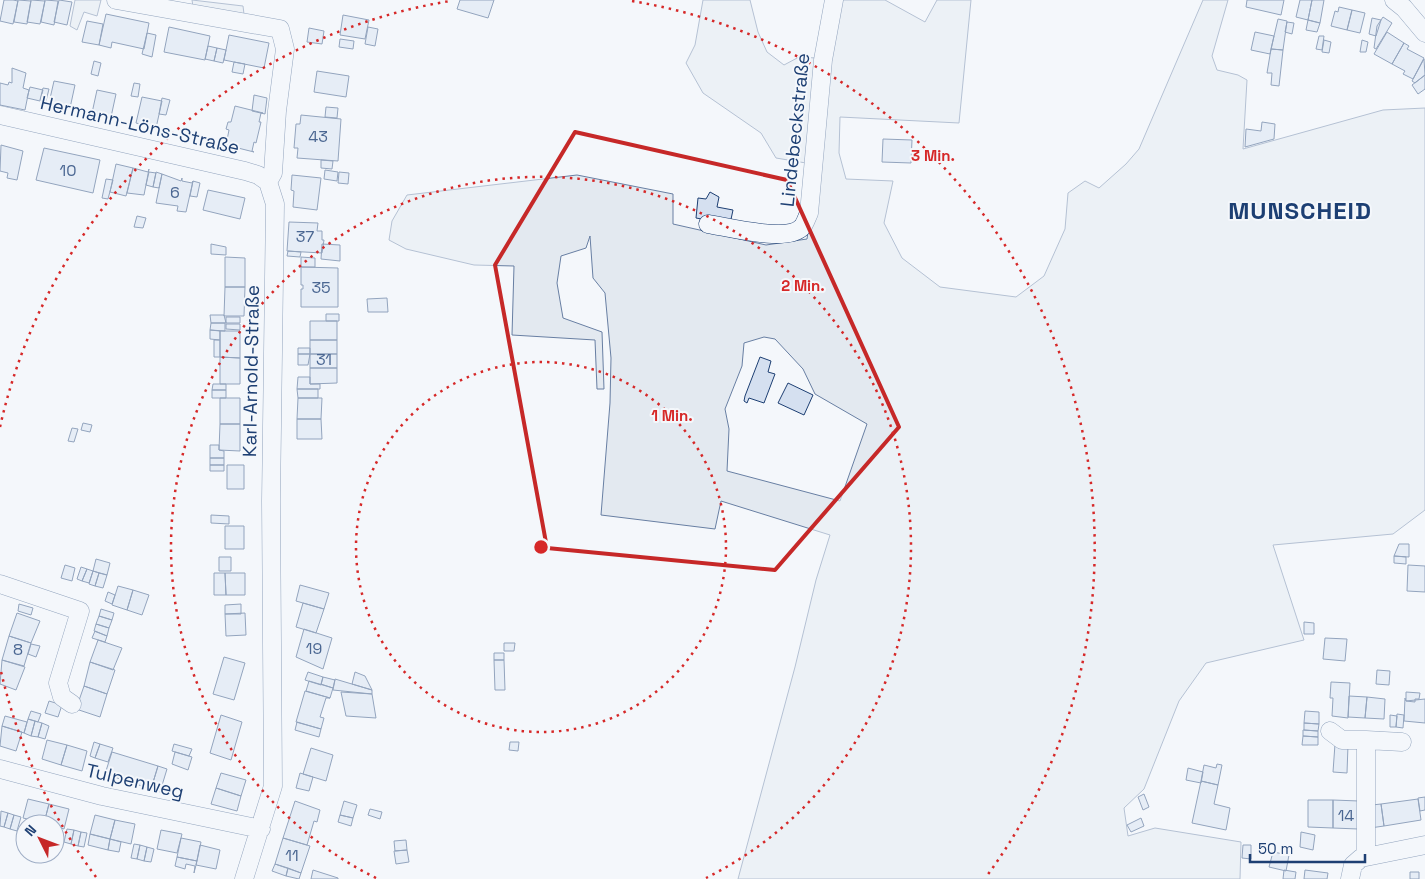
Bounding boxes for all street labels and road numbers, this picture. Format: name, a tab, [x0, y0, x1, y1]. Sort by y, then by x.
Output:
street label: Lindebeckstraße	[774, 52, 816, 208]
street label: Hermann-Löns-Straße	[38, 90, 242, 160]
street label: Karl-Arnold-Straße	[237, 285, 265, 457]
street label: Tulpenweg	[84, 758, 186, 804]

